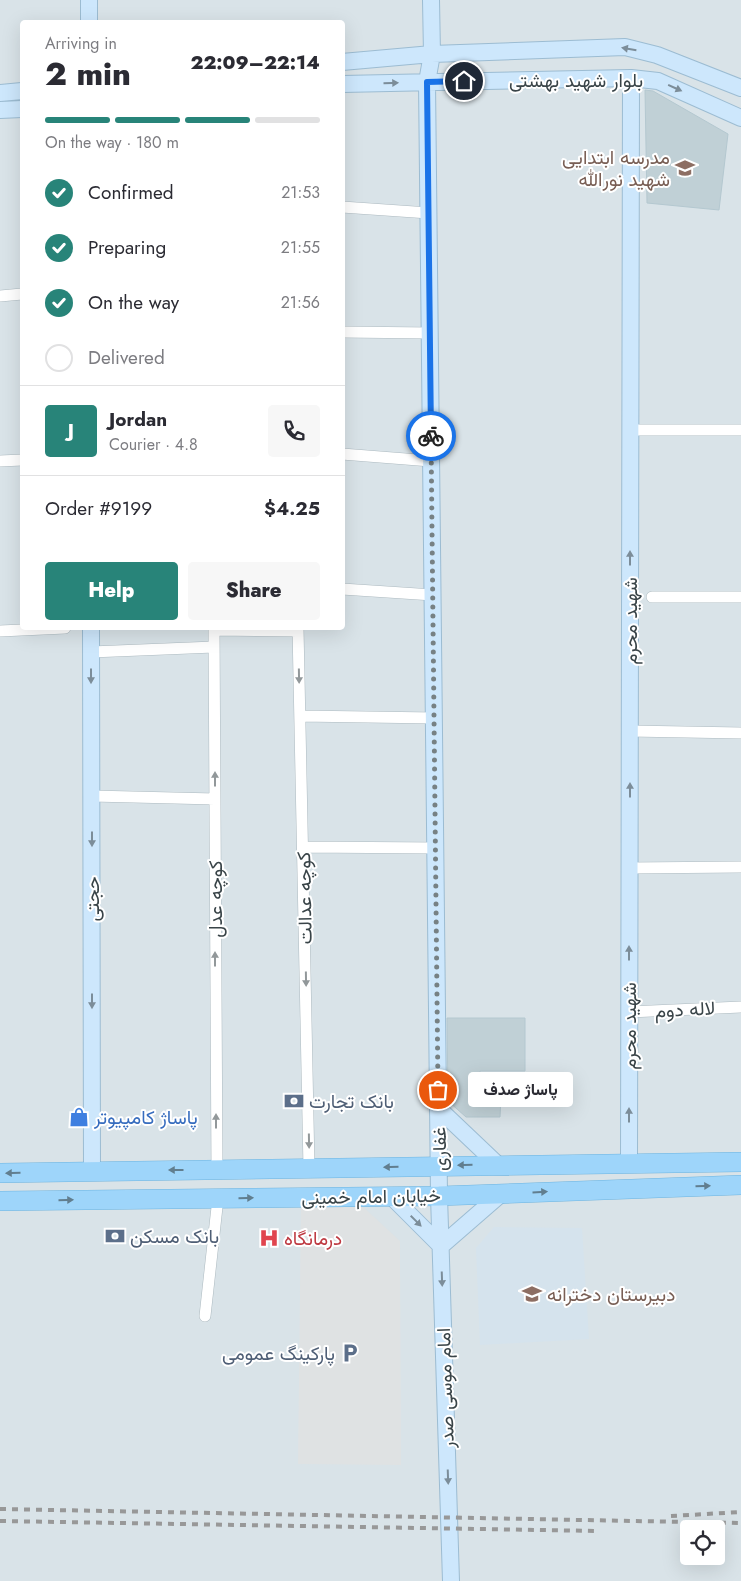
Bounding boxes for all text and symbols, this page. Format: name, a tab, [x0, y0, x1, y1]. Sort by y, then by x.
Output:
text: Arriving in	[45, 32, 117, 55]
one-way arrow	[621, 45, 637, 53]
text: 22:09–22:14	[190, 49, 320, 76]
text: 2 min	[45, 51, 131, 97]
pin	[443, 60, 485, 102]
icon: home	[450, 67, 478, 95]
street label: بلوار شهید بهشتی	[509, 67, 643, 94]
one-way arrow	[383, 79, 399, 87]
one-way arrow	[668, 84, 682, 92]
text: On the way · 180 m	[45, 131, 179, 154]
place label: مدرسه ابتدایی شهید نورالله	[562, 144, 670, 193]
school or university icon: مدرسه ابتدایی شهید نورالله	[674, 157, 696, 179]
icon: check	[45, 179, 73, 207]
text: Confirmed	[88, 179, 174, 206]
text: 21:53	[281, 181, 320, 204]
icon: check	[45, 234, 73, 262]
text: Preparing	[88, 234, 166, 261]
text: 21:55	[281, 236, 320, 259]
icon: check	[45, 289, 73, 317]
text: On the way	[88, 289, 179, 316]
text: 21:56	[281, 291, 320, 314]
text: Delivered	[88, 344, 165, 371]
button: phone	[268, 405, 320, 457]
text: Jordan	[109, 406, 167, 433]
courier	[406, 411, 456, 461]
text: J	[68, 417, 74, 444]
icon: bike	[417, 422, 445, 450]
text: Courier · 4.8	[109, 433, 198, 456]
text: Order #9199	[45, 495, 152, 522]
text: $4.25	[264, 495, 320, 522]
one-way arrow	[626, 550, 634, 566]
button: Help	[45, 562, 178, 620]
button: Share	[188, 562, 320, 620]
street label: شهید محرم	[617, 577, 644, 665]
one-way arrow	[87, 668, 95, 684]
one-way arrow	[295, 668, 303, 684]
one-way arrow	[211, 771, 219, 787]
one-way arrow	[626, 782, 634, 798]
one-way arrow	[88, 831, 96, 847]
street label: کوچه عدالت	[290, 851, 319, 945]
street label: کوچه عدل	[202, 860, 229, 938]
street label: حجتی	[79, 877, 106, 921]
one-way arrow	[625, 945, 633, 961]
one-way arrow	[211, 951, 219, 967]
one-way arrow	[302, 971, 310, 987]
street label: شهید محرم	[616, 982, 643, 1070]
one-way arrow	[88, 993, 96, 1009]
street label: لاله دوم	[654, 994, 716, 1025]
pin	[417, 1069, 459, 1111]
callout: پاساژ صدف	[468, 1072, 573, 1108]
icon: bag	[424, 1076, 452, 1104]
text: پاساژ صدف	[483, 1078, 558, 1101]
place label: بانک تجارت	[309, 1088, 394, 1115]
bank icon: بانک تجارت	[283, 1090, 305, 1112]
place label: پاساژ کامپیوتر	[93, 1104, 198, 1131]
shop icon: پاساژ کامپیوتر	[68, 1106, 90, 1128]
one-way arrow	[625, 1107, 633, 1123]
one-way arrow	[212, 1113, 220, 1129]
street label: غفاری	[426, 1127, 453, 1171]
one-way arrow	[305, 1133, 313, 1149]
one-way arrow	[457, 1161, 473, 1169]
one-way arrow	[382, 1163, 398, 1171]
one-way arrow	[167, 1166, 183, 1174]
one-way arrow	[5, 1169, 21, 1177]
one-way arrow	[695, 1181, 711, 1189]
street label: خیابان امام خمینی	[301, 1182, 441, 1211]
one-way arrow	[533, 1187, 549, 1195]
one-way arrow	[238, 1194, 254, 1202]
one-way arrow	[58, 1196, 74, 1204]
one-way arrow	[410, 1215, 422, 1227]
place label: بانک مسکن	[130, 1223, 219, 1250]
bank icon: بانک مسکن	[104, 1225, 126, 1247]
place label: درمانگاه	[284, 1225, 342, 1252]
hospital icon: درمانگاه	[258, 1227, 280, 1249]
one-way arrow	[438, 1272, 446, 1288]
place label: دبیرستان دخترانه	[547, 1281, 675, 1308]
school or university icon: دبیرستان دخترانه	[521, 1283, 543, 1305]
street label: امام موسی صدر	[430, 1327, 461, 1450]
place label: پارکینگ عمومی	[222, 1340, 335, 1367]
parking icon: پارکینگ عمومی	[339, 1342, 361, 1364]
one-way arrow	[444, 1469, 452, 1485]
map controls	[680, 1520, 725, 1565]
button: locate	[680, 1520, 725, 1565]

